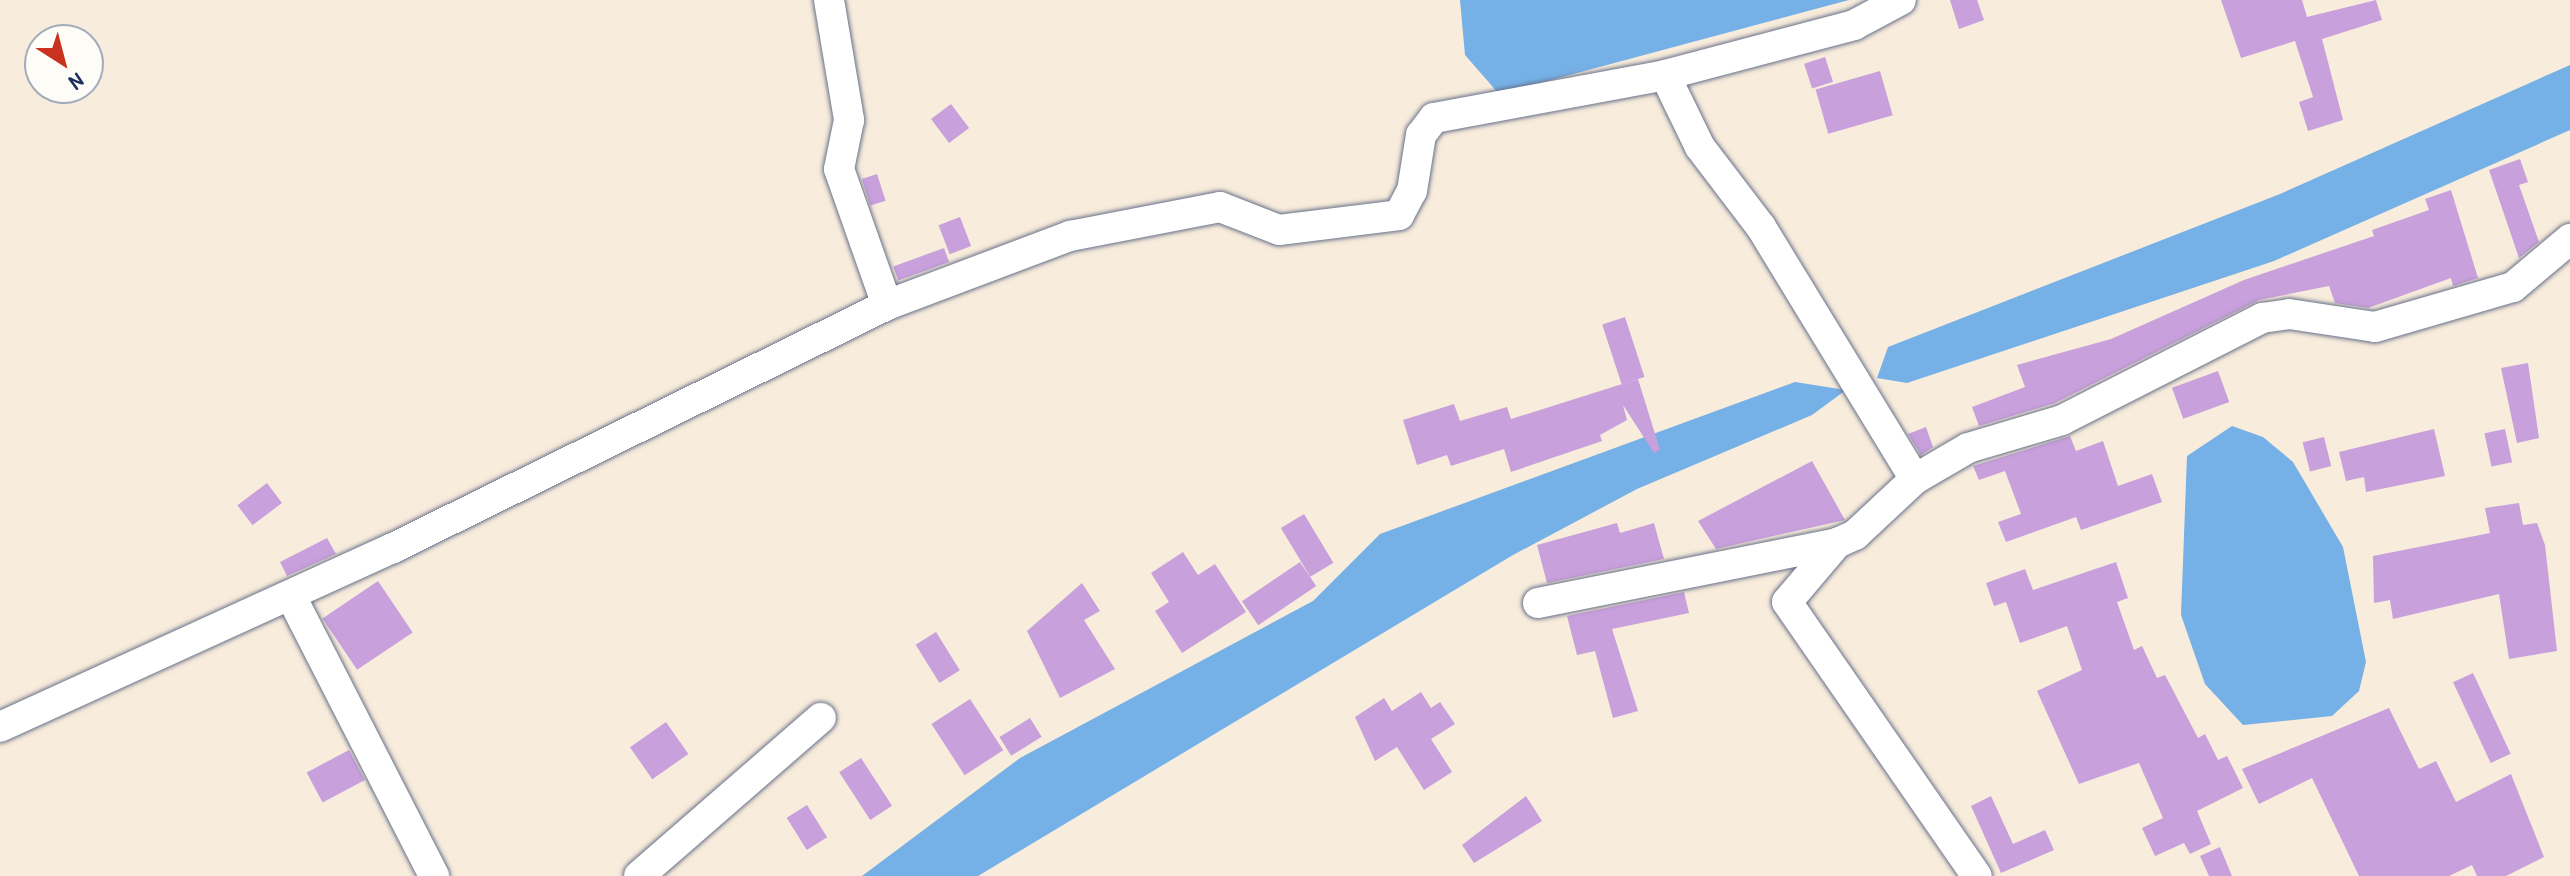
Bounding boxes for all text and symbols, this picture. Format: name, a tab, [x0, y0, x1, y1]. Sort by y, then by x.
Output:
north arrow	[24, 24, 104, 104]
text: N	[63, 66, 90, 97]

